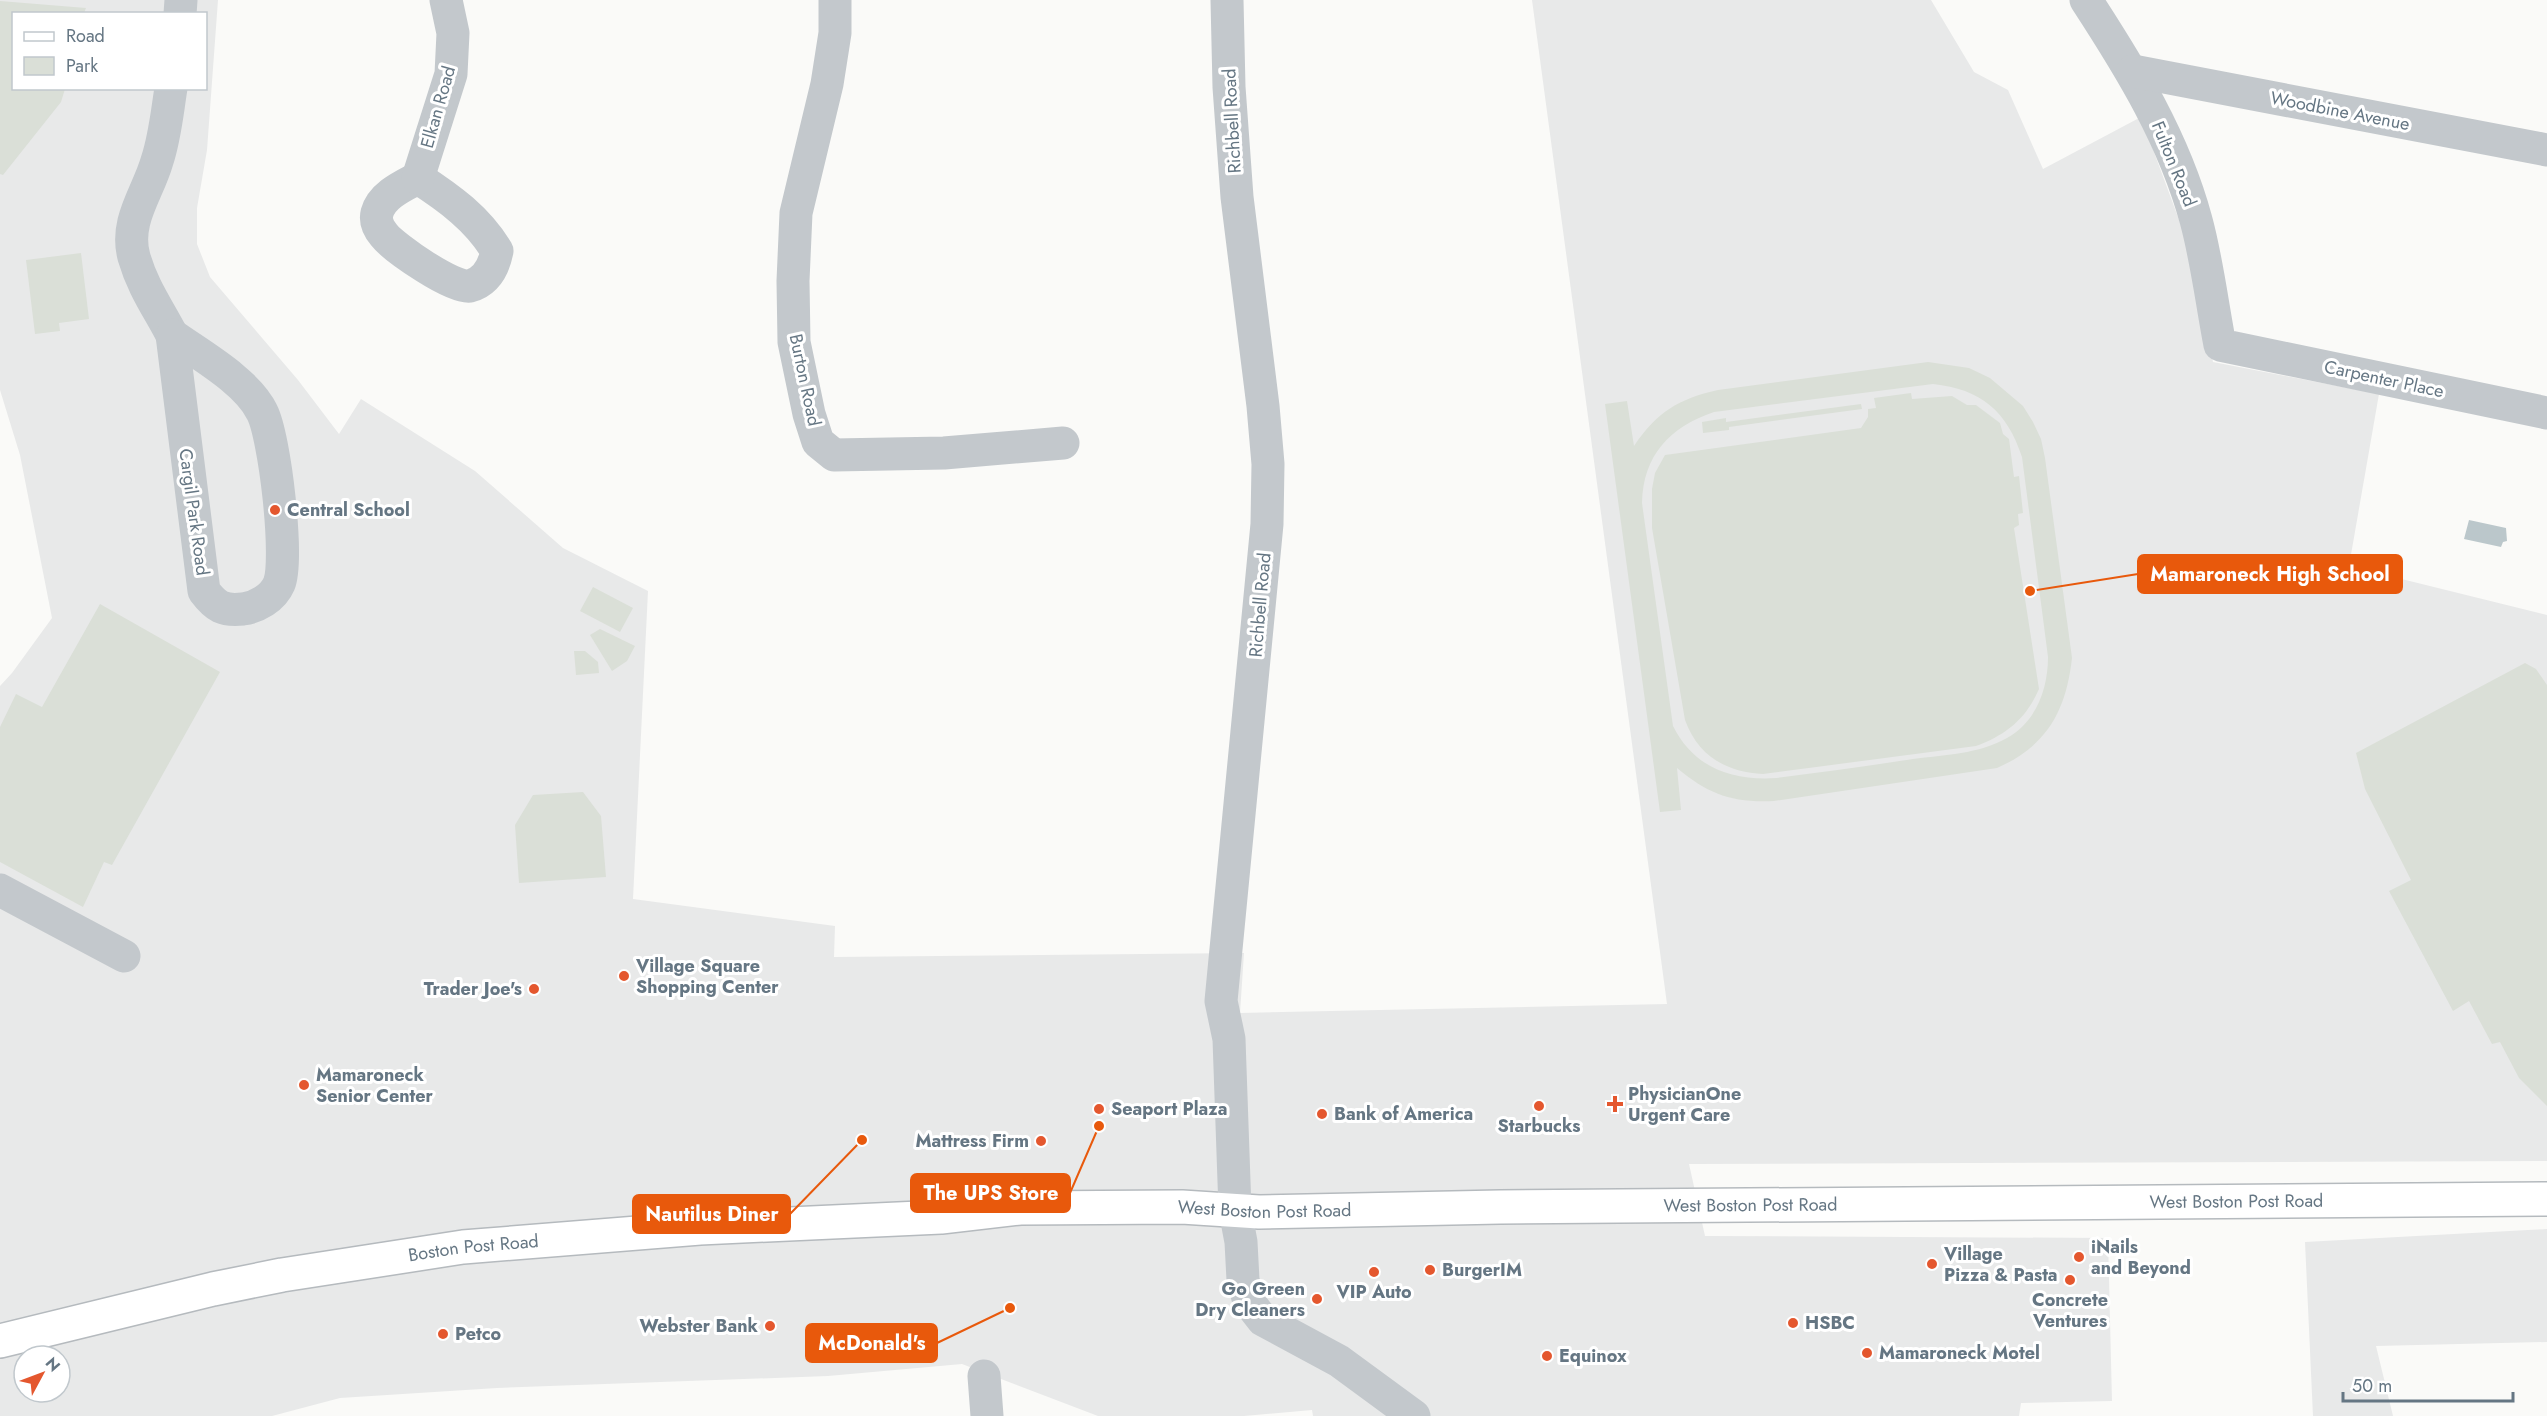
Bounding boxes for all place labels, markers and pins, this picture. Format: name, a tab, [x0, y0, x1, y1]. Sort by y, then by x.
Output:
place label: Central School	[287, 497, 410, 523]
marker: Central School	[268, 503, 282, 517]
callout: Mamaroneck High School	[2138, 555, 2402, 593]
place label: Village Square Shopping Center	[635, 953, 779, 1000]
marker: Village Square Shopping Center	[617, 969, 631, 983]
place label: Trader Joe's	[424, 976, 522, 1002]
marker: Trader Joe's	[527, 982, 541, 996]
place label: Mamaroneck Senior Center	[316, 1062, 434, 1109]
marker: Mamaroneck Senior Center	[297, 1078, 311, 1092]
place label: PhysicianOne Urgent Care	[1628, 1081, 1741, 1128]
marker: PhysicianOne Urgent Care	[1606, 1095, 1624, 1113]
place label: Seaport Plaza	[1111, 1096, 1227, 1122]
marker: Starbucks	[1532, 1099, 1546, 1113]
place label: Bank of America	[1334, 1101, 1473, 1127]
marker: Seaport Plaza	[1092, 1102, 1106, 1116]
marker: Bank of America	[1315, 1107, 1329, 1121]
place label: Starbucks	[1497, 1113, 1581, 1139]
place label: Mattress Firm	[915, 1128, 1029, 1154]
marker: Mattress Firm	[1034, 1134, 1048, 1148]
callout: The UPS Store	[911, 1174, 1070, 1212]
callout: Nautilus Diner	[633, 1195, 790, 1233]
place label: iNails and Beyond	[2091, 1234, 2191, 1281]
place label: Village Pizza & Pasta	[1943, 1241, 2058, 1288]
marker: iNails and Beyond	[2072, 1250, 2086, 1264]
place label: BurgerIM	[1442, 1257, 1522, 1283]
marker: Village Pizza & Pasta	[1925, 1257, 1939, 1271]
marker: BurgerIM	[1423, 1263, 1437, 1277]
marker: VIP Auto	[1367, 1265, 1381, 1279]
marker: Concrete Ventures	[2063, 1273, 2077, 1287]
place label: Go Green Dry Cleaners	[1195, 1276, 1305, 1323]
place label: VIP Auto	[1335, 1279, 1412, 1305]
place label: Concrete Ventures	[2032, 1287, 2108, 1334]
marker: Go Green Dry Cleaners	[1310, 1292, 1324, 1306]
place label: HSBC	[1805, 1310, 1855, 1336]
place label: Webster Bank	[639, 1313, 759, 1339]
marker: HSBC	[1786, 1316, 1800, 1330]
marker: Webster Bank	[763, 1319, 777, 1333]
place label: Petco	[455, 1321, 502, 1347]
callout: McDonald's	[806, 1324, 937, 1362]
marker: Petco	[436, 1327, 450, 1341]
place label: Mamaroneck Motel	[1879, 1340, 2040, 1366]
place label: Equinox	[1559, 1343, 1627, 1369]
marker: Mamaroneck Motel	[1860, 1346, 1874, 1360]
marker: Equinox	[1540, 1349, 1554, 1363]

